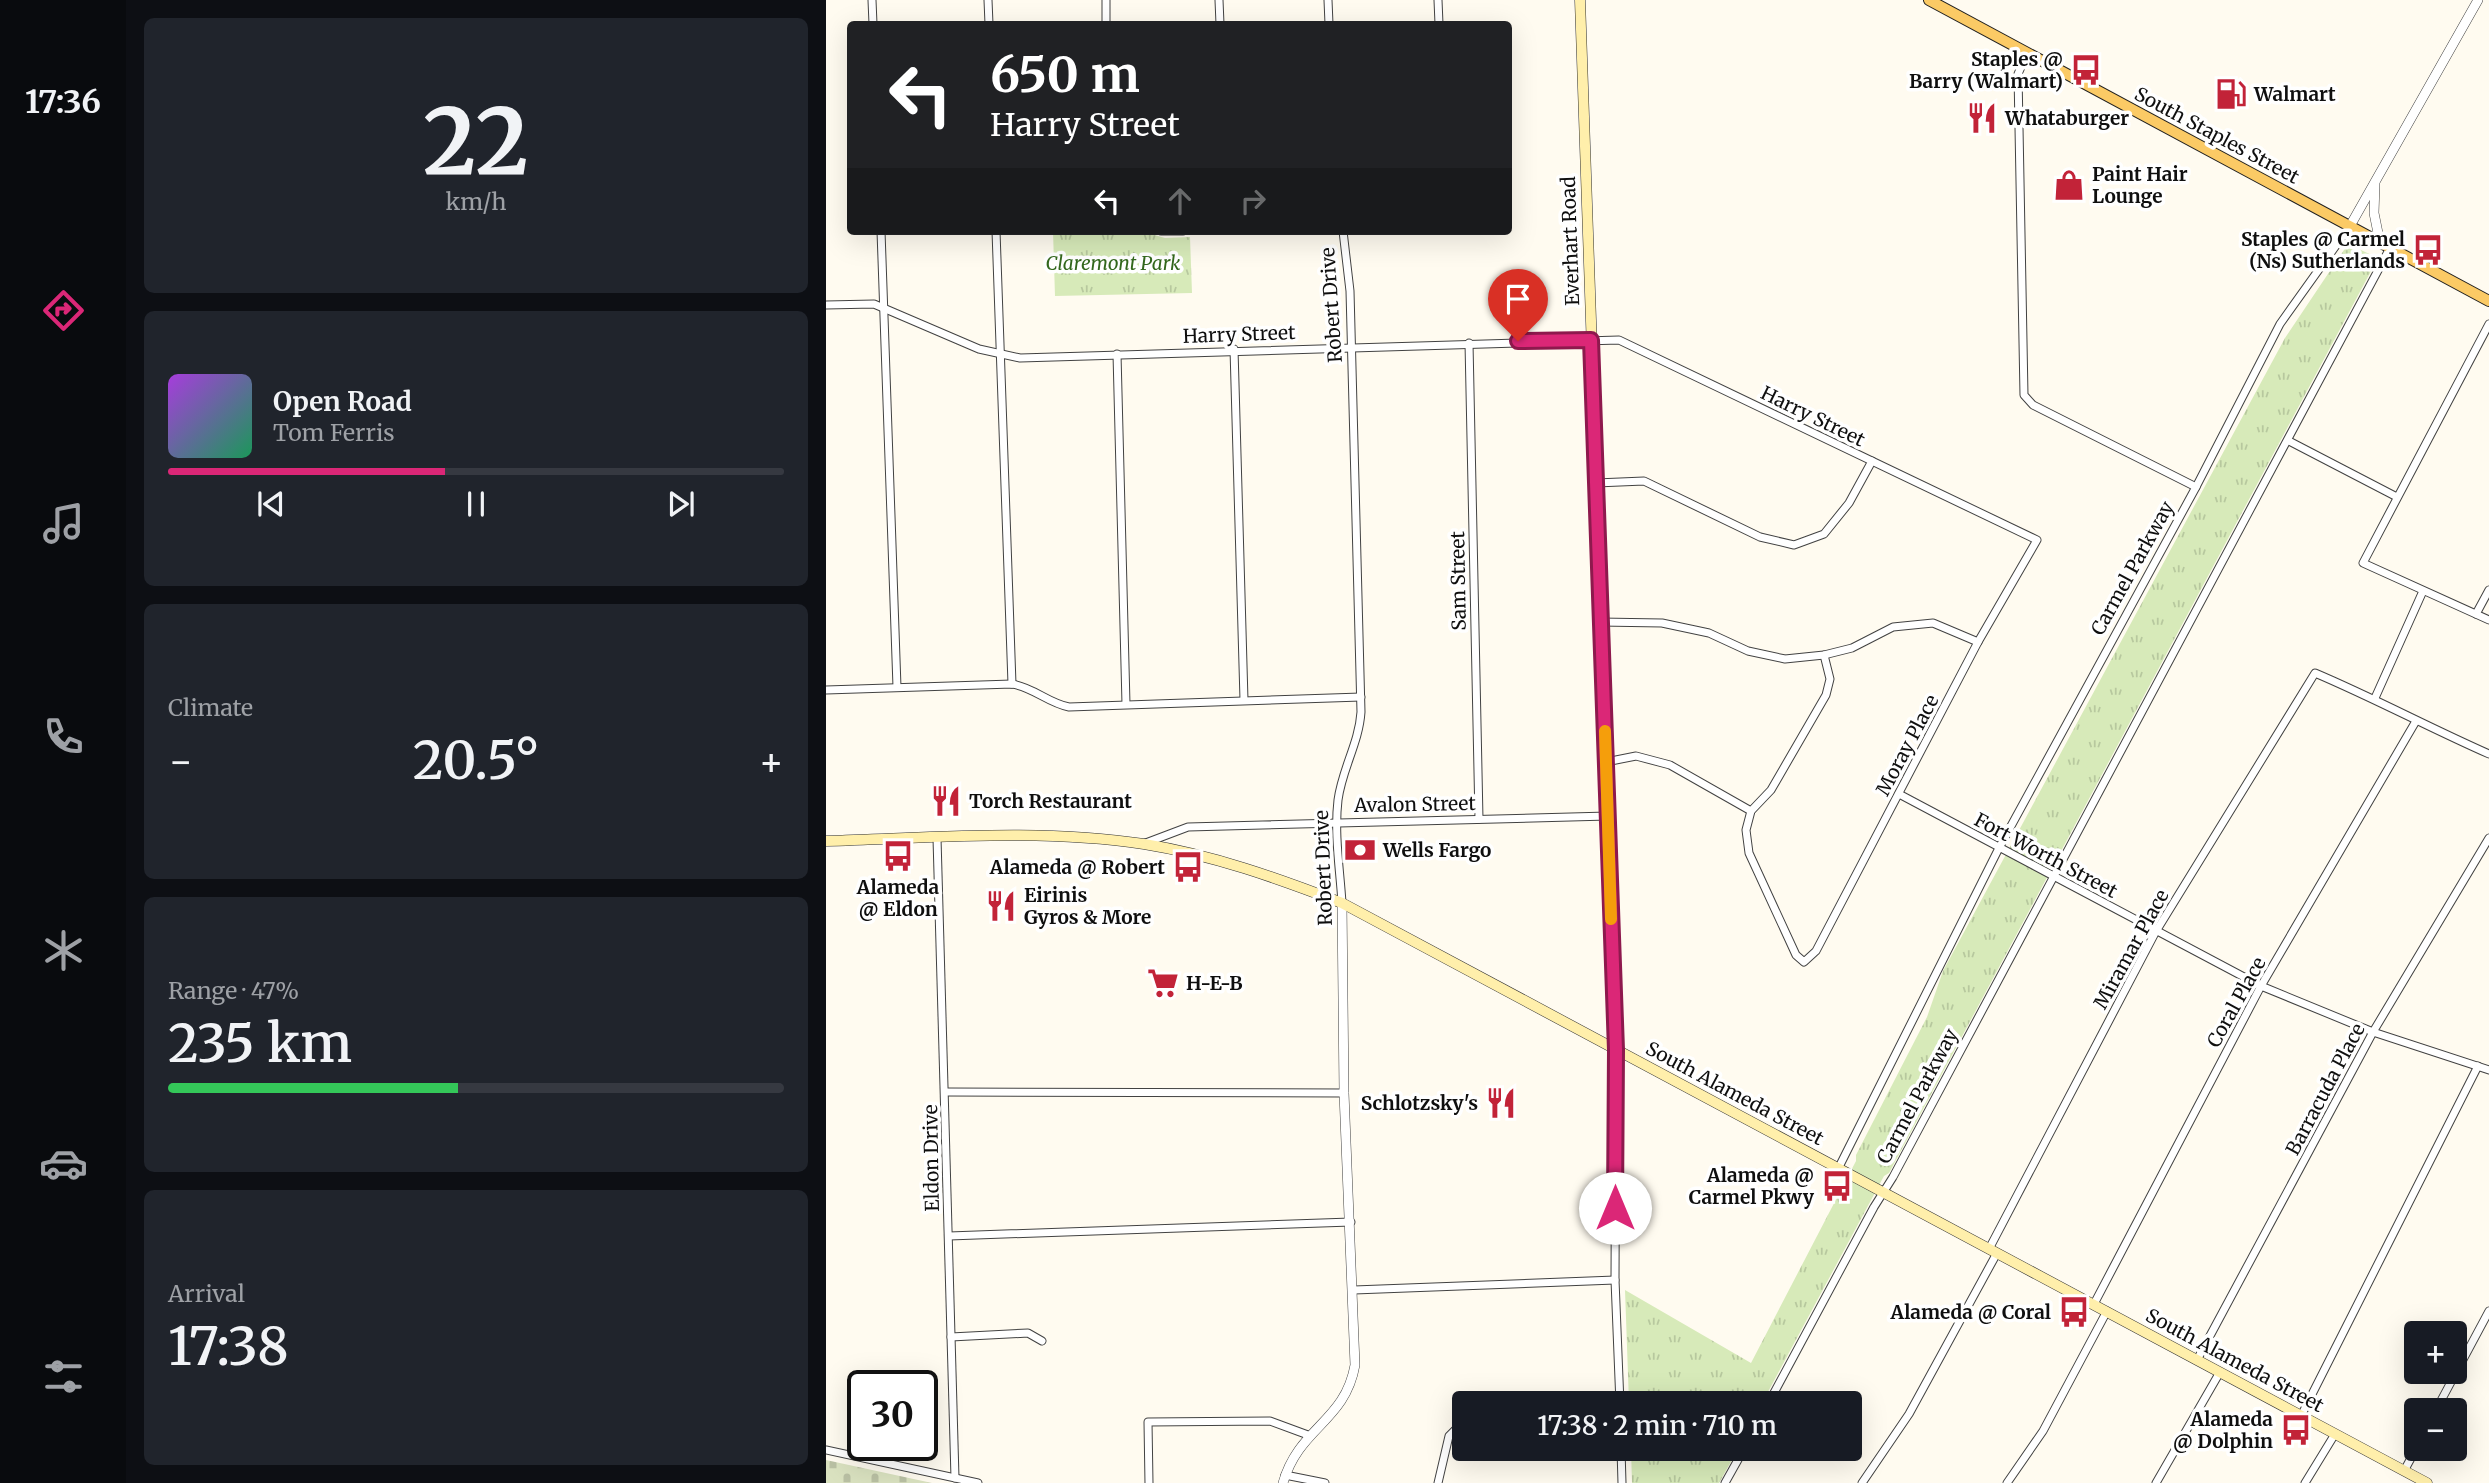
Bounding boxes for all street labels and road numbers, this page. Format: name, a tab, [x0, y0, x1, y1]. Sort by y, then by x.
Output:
street label: South Staples Street	[2131, 81, 2304, 189]
street label: Everhart Road	[1556, 176, 1584, 306]
street label: Robert Drive	[1315, 246, 1347, 364]
street label: Harry Street	[1182, 320, 1296, 348]
street label: Harry Street	[1757, 381, 1869, 452]
street label: Carmel Parkway	[2085, 497, 2179, 639]
street label: Sam Street	[1445, 530, 1471, 631]
street label: Moray Place	[1870, 690, 1944, 800]
street label: Avalon Street	[1353, 791, 1477, 817]
street label: Fort Worth Street	[1970, 807, 2122, 903]
street label: Robert Drive	[1309, 810, 1337, 926]
street label: Miramar Place	[2088, 885, 2174, 1013]
street label: Coral Place	[2201, 953, 2271, 1051]
street label: Barracuda Place	[2280, 1019, 2370, 1159]
street label: Carmel Parkway	[1871, 1024, 1963, 1168]
street label: South Alameda Street	[1642, 1036, 1829, 1150]
street label: Eldon Drive	[918, 1104, 944, 1212]
street label: South Alameda Street	[2142, 1303, 2329, 1417]

